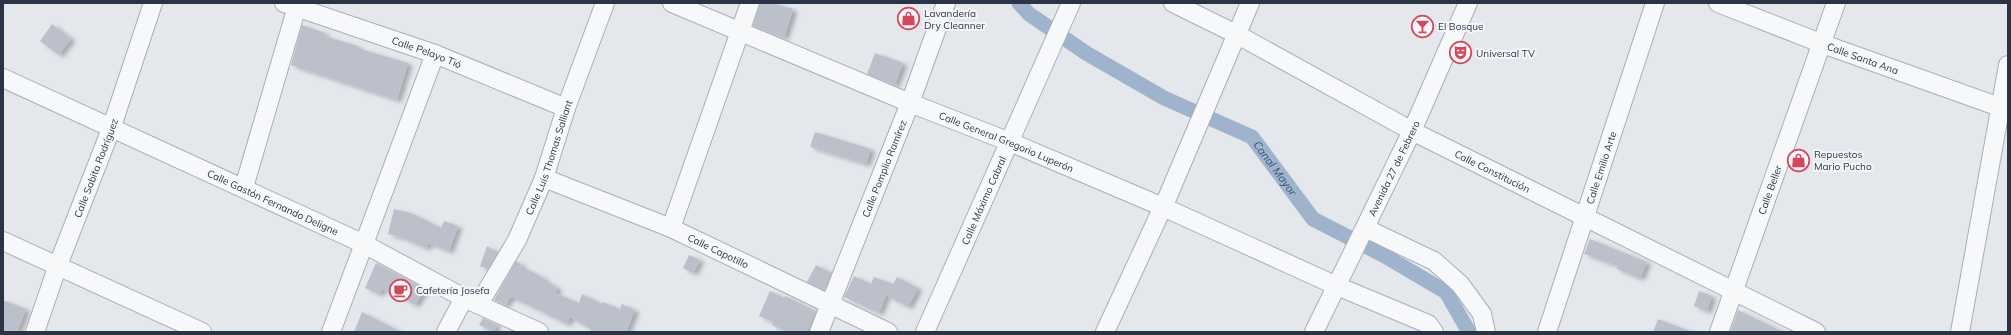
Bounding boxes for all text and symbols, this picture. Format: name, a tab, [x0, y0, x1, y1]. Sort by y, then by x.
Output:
shop icon: Lavandería Dry Cleanner	[896, 6, 922, 32]
place label: Lavandería Dry Cleanner	[924, 7, 985, 32]
bar icon: El Bosque	[1409, 13, 1435, 39]
place label: El Bosque	[1438, 20, 1484, 33]
street label: Calle Pelayo Tió	[390, 34, 464, 71]
theatre icon: Universal TV	[1447, 40, 1473, 66]
street label: Calle Santa Ana	[1825, 40, 1900, 77]
place label: Universal TV	[1476, 47, 1535, 60]
street label: Calle Luis Thomas Salliant	[523, 98, 576, 217]
street label: Calle General Gregorio Luperón	[937, 109, 1076, 175]
street label: Calle Sabita Rodríguez	[71, 117, 121, 220]
street label: Calle Pomplio Ramírez	[859, 118, 910, 219]
street label: Avenida 27 de Febrero	[1365, 119, 1423, 218]
street label: Calle Emilio Arte	[1583, 130, 1619, 206]
water label: Canal Mayor	[1250, 138, 1301, 199]
street label: Calle Constitución	[1452, 147, 1532, 196]
shop icon: Repuestos Mario Pucho	[1785, 147, 1811, 173]
place label: Repuestos Mario Pucho	[1814, 148, 1872, 173]
street label: Calle Máximo Cabral	[959, 154, 1009, 247]
street label: Calle Beller	[1755, 163, 1785, 216]
street label: Calle Gastón Fernando Deligne	[205, 167, 340, 238]
street label: Calle Capotillo	[685, 231, 751, 271]
cafe icon: Cafetería Josefa	[388, 277, 414, 303]
place label: Cafetería Josefa	[416, 284, 490, 297]

